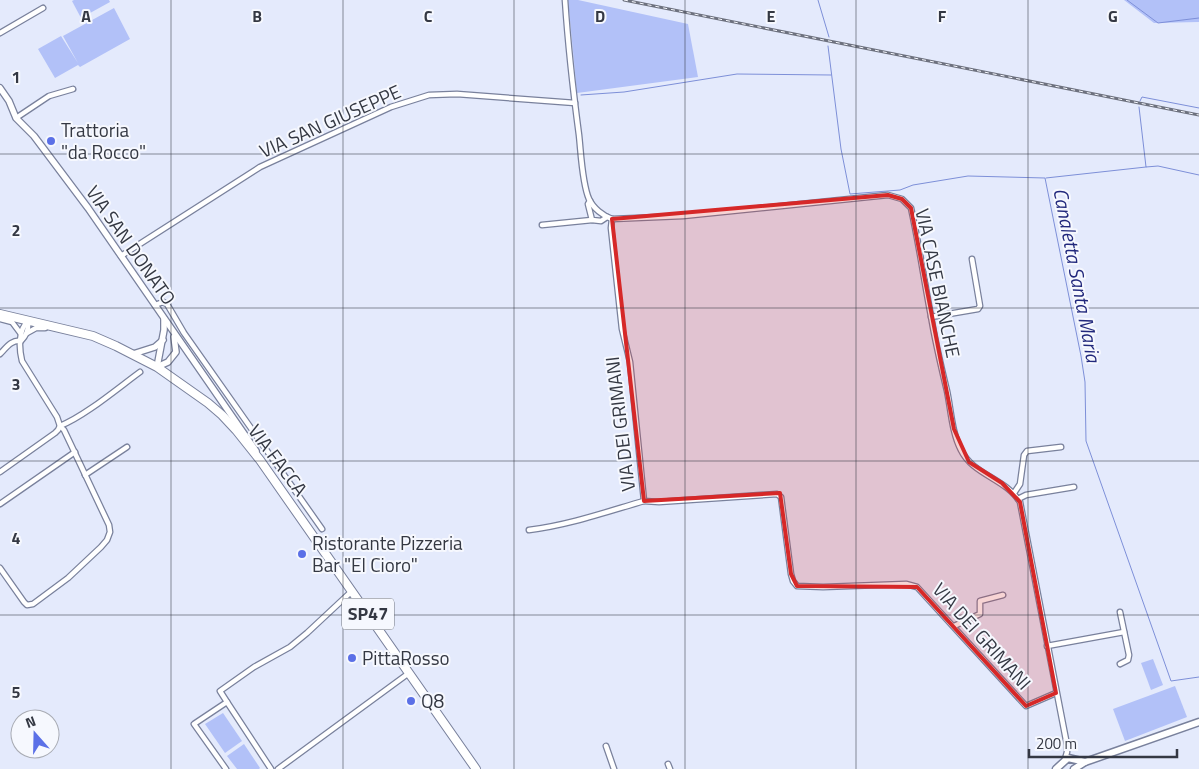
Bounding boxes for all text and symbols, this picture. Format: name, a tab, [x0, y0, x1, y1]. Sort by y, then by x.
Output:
text: A	[81, 4, 91, 28]
text: B	[252, 4, 262, 28]
text: C	[424, 4, 433, 28]
text: D	[595, 4, 605, 28]
text: E	[767, 4, 776, 28]
text: F	[938, 4, 947, 28]
text: G	[1108, 4, 1118, 28]
text: 1	[12, 65, 20, 89]
street label: VIA SAN GIUSEPPE	[254, 76, 405, 165]
place label: Trattoria "da Rocco"	[61, 115, 146, 166]
marker: Trattoria "da Rocco"	[45, 135, 57, 147]
street label: VIA SAN DONATO	[79, 179, 183, 310]
water label: Canaletta Santa Maria	[1045, 185, 1110, 366]
street label: VIA CASE BIANCHE	[909, 206, 968, 360]
text: 2	[12, 218, 20, 242]
street label: VIA DEI GRIMANI	[597, 355, 642, 493]
text: 3	[12, 372, 20, 396]
street label: VIA FACCA	[242, 418, 315, 502]
text: 4	[12, 526, 21, 550]
place label: Ristorante Pizzeria Bar "El Cioro"	[312, 528, 463, 579]
marker: Ristorante Pizzeria Bar "El Cioro"	[296, 548, 308, 560]
street label: VIA DEI GRIMANI	[926, 576, 1039, 696]
road number: SP47	[342, 598, 394, 630]
place label: PittaRosso	[362, 643, 450, 672]
marker: PittaRosso	[346, 652, 358, 664]
text: 5	[12, 680, 21, 704]
place label: Q8	[421, 686, 445, 715]
marker: Q8	[405, 695, 417, 707]
north arrow	[10, 709, 60, 759]
text: N	[22, 710, 39, 733]
scale bar	[1029, 726, 1176, 758]
text: 200 m	[1036, 732, 1077, 755]

